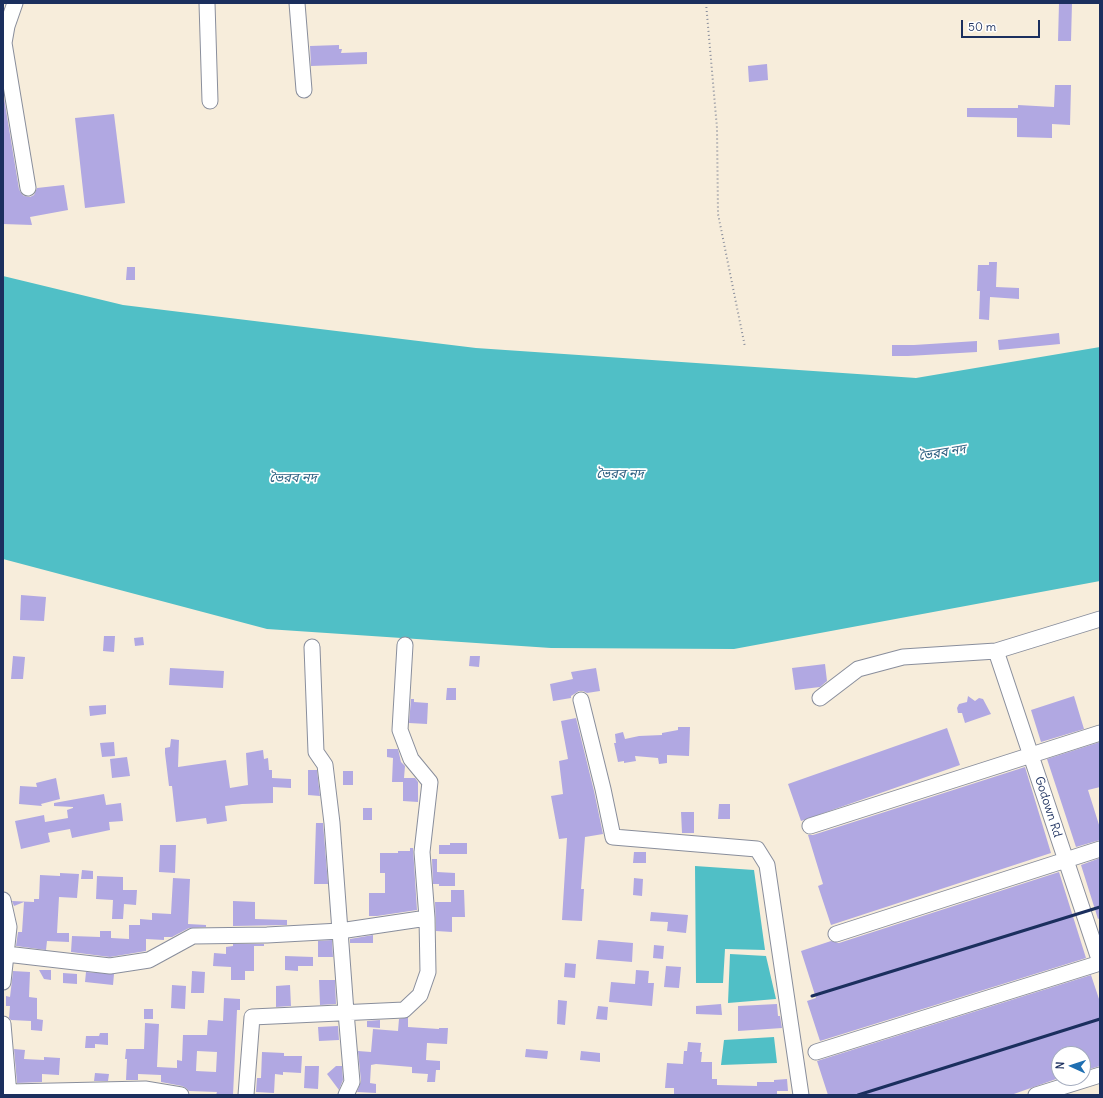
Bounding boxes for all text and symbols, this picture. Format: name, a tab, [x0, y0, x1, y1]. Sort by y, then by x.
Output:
scale bar	[963, 12, 1042, 38]
text: 50 m	[968, 19, 996, 34]
water label: ভৈরব নদ	[917, 442, 967, 464]
water label: ভৈরব নদ	[596, 466, 644, 482]
water label: ভৈরব নদ	[269, 470, 317, 486]
street label: Godown Rd	[1031, 775, 1065, 839]
north arrow	[1051, 1046, 1091, 1086]
text: N	[1053, 1061, 1067, 1070]

